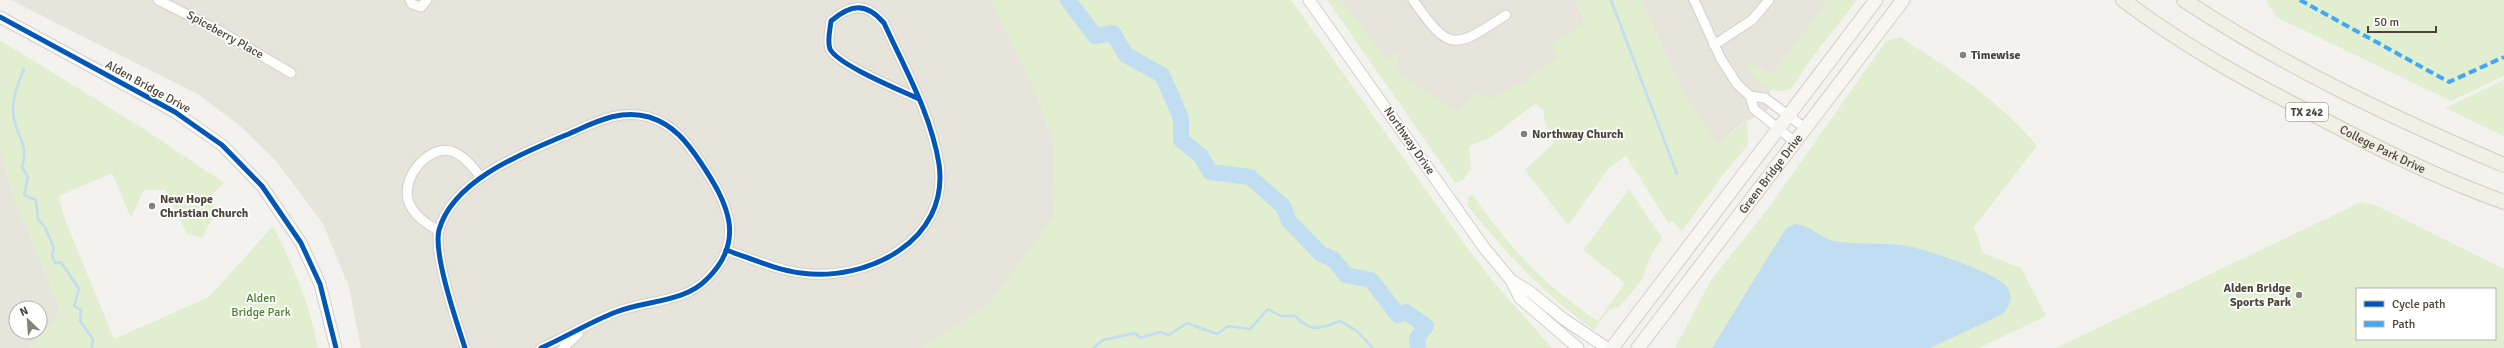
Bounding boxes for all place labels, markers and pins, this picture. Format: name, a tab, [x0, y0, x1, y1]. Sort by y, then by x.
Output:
place label: Timewise	[1971, 48, 2020, 63]
marker: Timewise	[1958, 50, 1968, 60]
place label: Northway Church	[1532, 127, 1624, 142]
marker: Northway Church	[1519, 129, 1529, 139]
place label: New Hope Christian Church	[160, 192, 249, 221]
marker: New Hope Christian Church	[147, 201, 157, 211]
place label: Alden Bridge Sports Park	[2223, 281, 2292, 310]
marker: Alden Bridge Sports Park	[2294, 290, 2304, 300]

